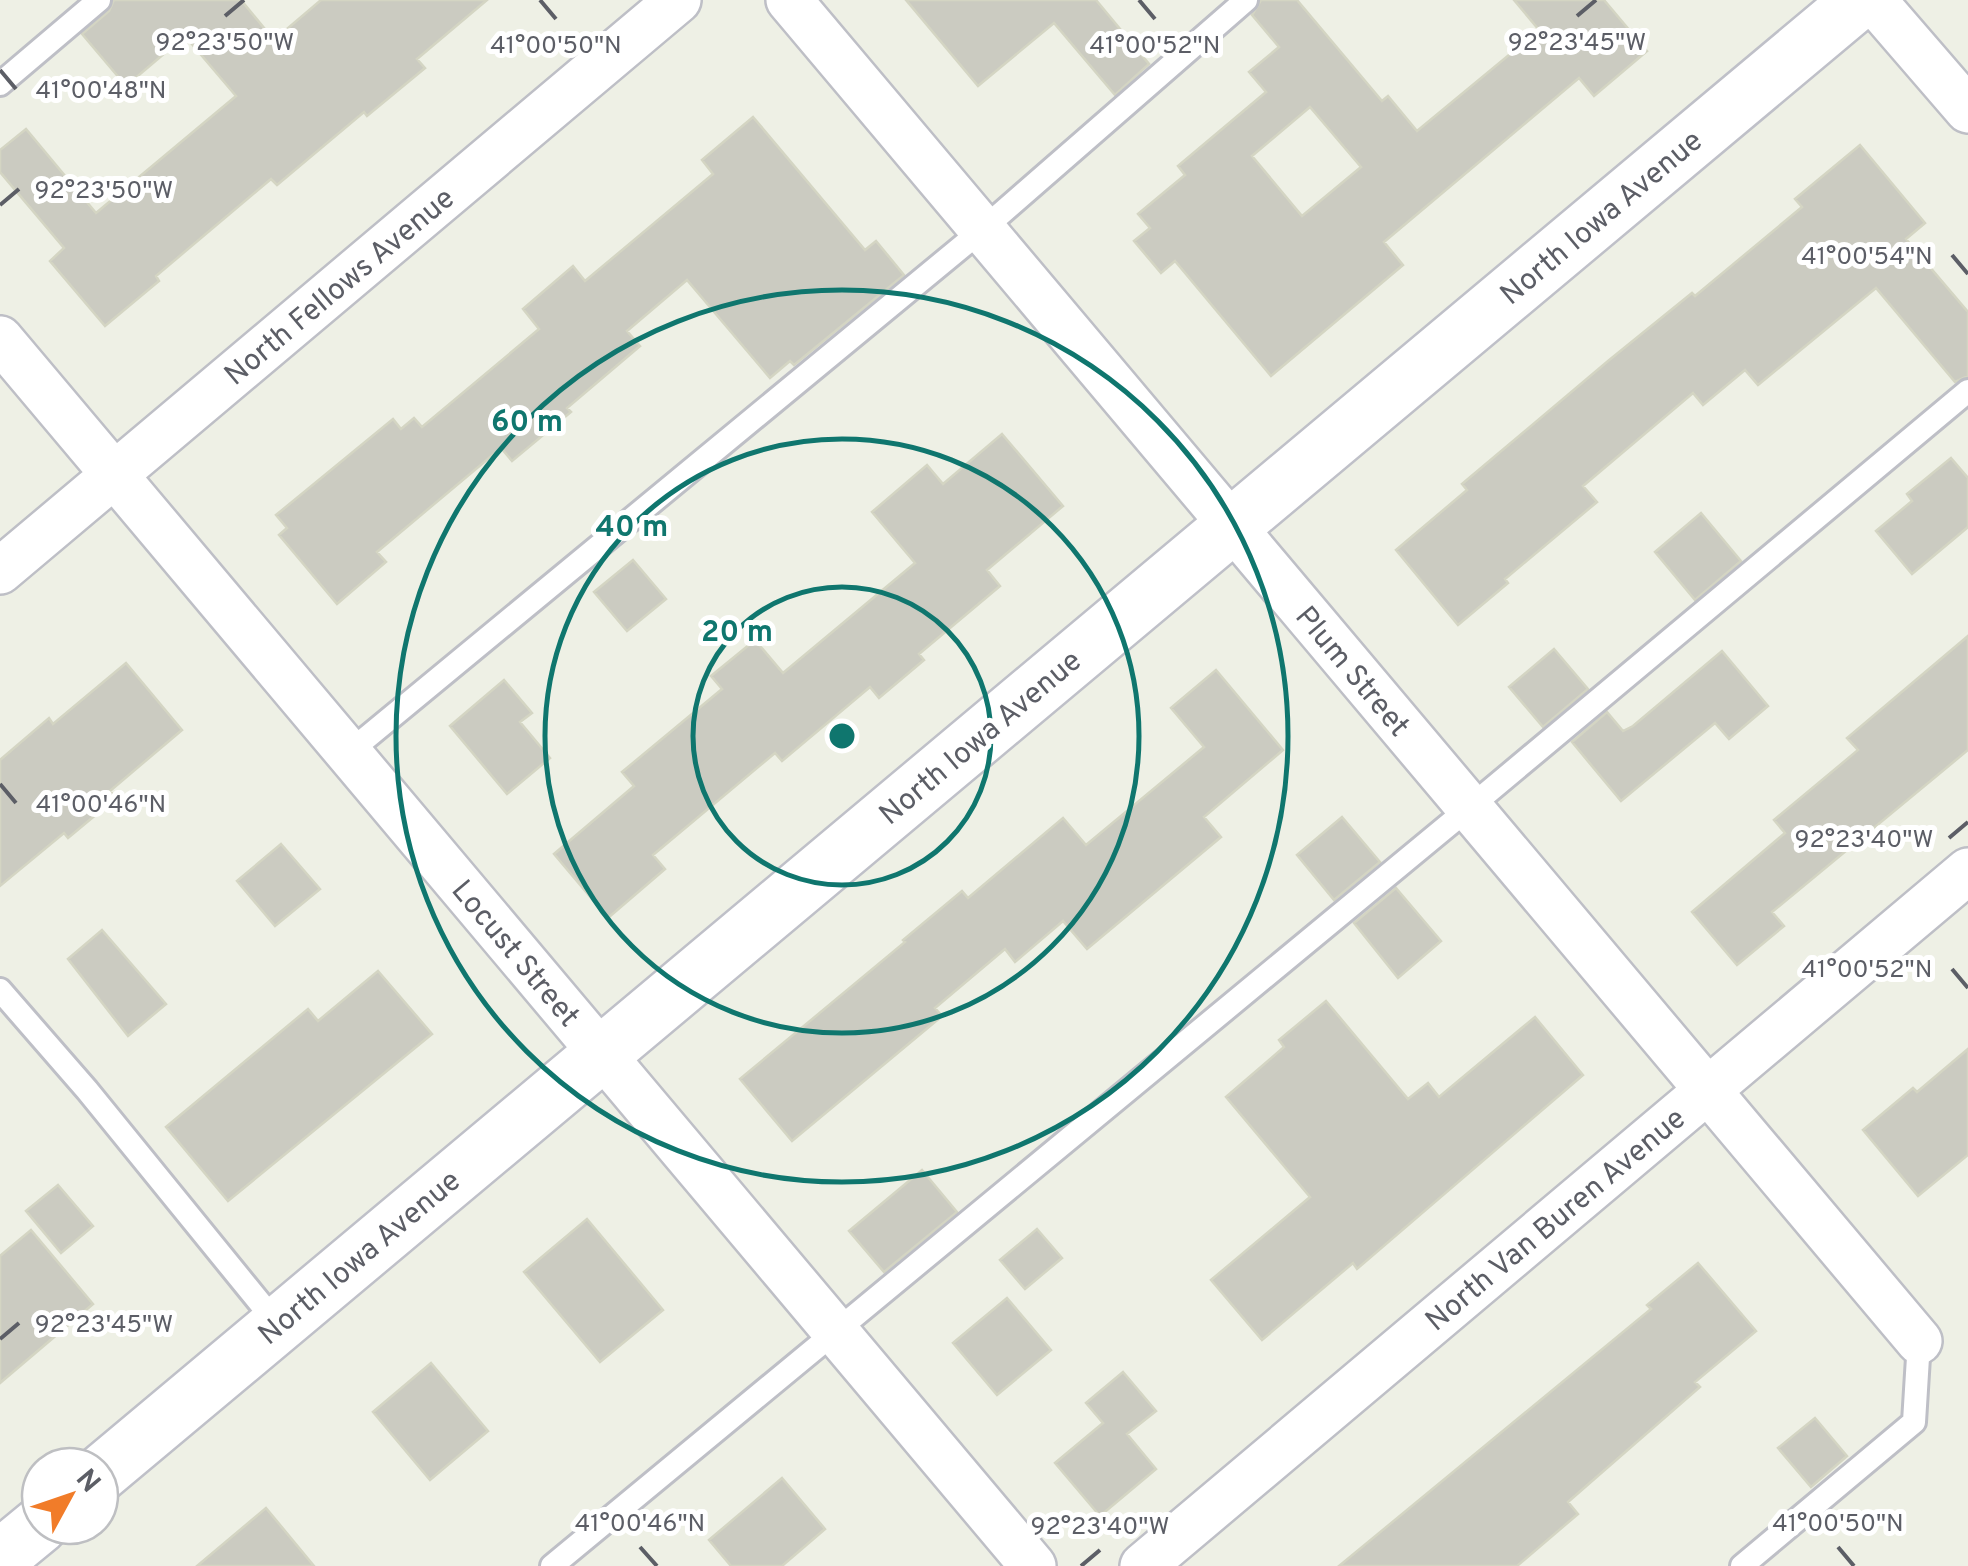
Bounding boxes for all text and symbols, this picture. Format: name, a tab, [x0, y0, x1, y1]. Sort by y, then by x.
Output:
text: 92°23'50"W	[156, 28, 294, 60]
text: 92°23'45"W	[1508, 28, 1646, 60]
text: 41°00'50"N	[490, 31, 622, 63]
text: 41°00'52"N	[1090, 31, 1220, 63]
text: 41°00'48"N	[36, 76, 166, 108]
street label: North Iowa Avenue	[1494, 124, 1711, 314]
text: 92°23'50"W	[35, 176, 173, 208]
street label: North Fellows Avenue	[218, 181, 463, 395]
text: 41°00'54"N	[1801, 242, 1933, 274]
text: 60 m	[491, 405, 563, 442]
text: 40 m	[596, 510, 668, 547]
street label: Plum Street	[1286, 600, 1416, 745]
text: 20 m	[701, 615, 773, 652]
street label: North Iowa Avenue	[873, 644, 1090, 834]
centre of rings	[824, 718, 860, 754]
text: 41°00'46"N	[36, 790, 166, 822]
text: 92°23'40"W	[1795, 825, 1933, 857]
street label: Locust Street	[442, 874, 586, 1036]
text: 41°00'52"N	[1802, 955, 1932, 987]
street label: North Van Buren Avenue	[1419, 1101, 1694, 1341]
street label: North Iowa Avenue	[252, 1164, 469, 1354]
text: 92°23'45"W	[35, 1310, 173, 1342]
north arrow	[20, 1446, 120, 1546]
text: N	[67, 1463, 107, 1501]
text: 41°00'46"N	[575, 1509, 705, 1541]
text: 41°00'50"N	[1772, 1509, 1904, 1541]
text: 92°23'40"W	[1031, 1512, 1169, 1544]

